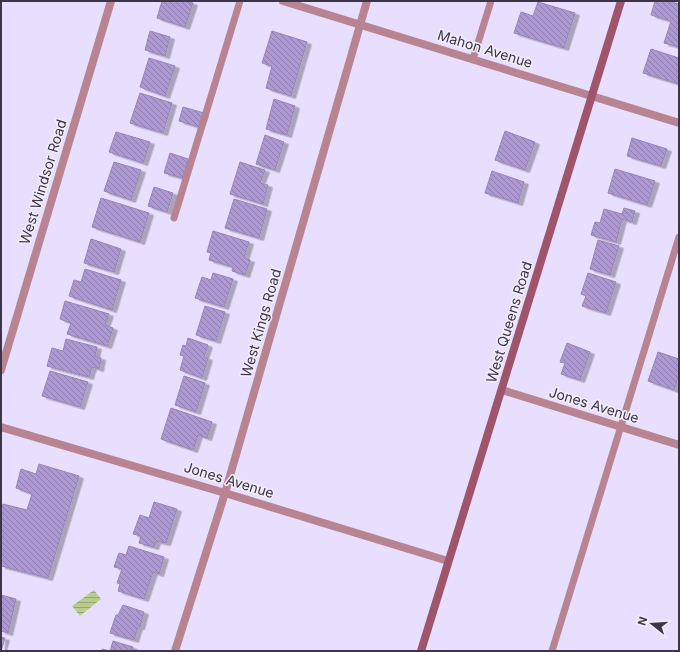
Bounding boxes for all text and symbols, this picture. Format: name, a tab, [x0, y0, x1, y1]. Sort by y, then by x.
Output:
street label: Mahon Avenue	[436, 26, 535, 71]
street label: West Windsor Road	[15, 117, 70, 246]
street label: West Queens Road	[482, 259, 535, 385]
street label: West Kings Road	[237, 267, 284, 379]
street label: Jones Avenue	[547, 383, 641, 426]
street label: Jones Avenue	[182, 458, 276, 501]
north arrow	[632, 604, 672, 644]
text: N	[635, 615, 650, 627]

